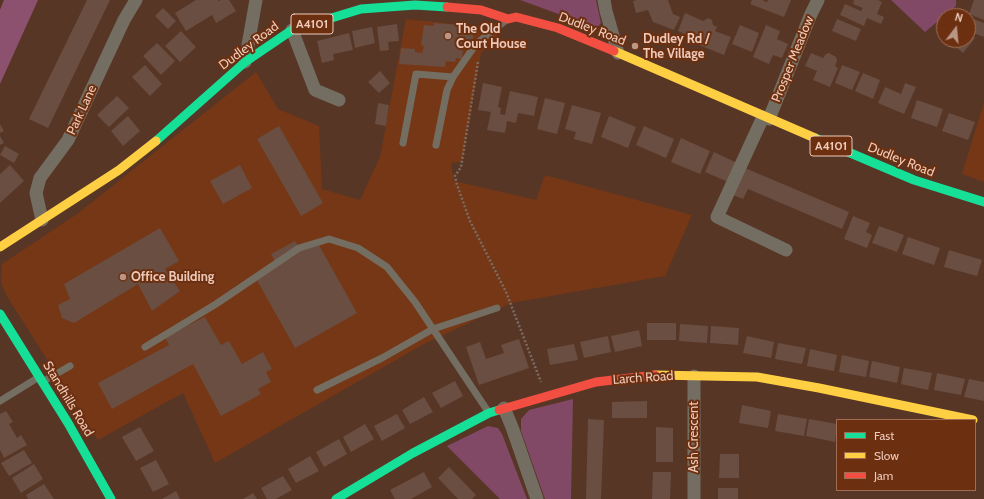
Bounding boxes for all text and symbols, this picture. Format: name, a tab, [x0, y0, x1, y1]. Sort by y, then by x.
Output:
north arrow	[936, 8, 976, 48]
street label: Dudley Road	[556, 9, 628, 49]
text: N	[953, 10, 965, 25]
road number: A4101	[291, 14, 333, 34]
street label: Prosper Meadow	[769, 14, 817, 104]
street label: Dudley Road	[216, 19, 282, 73]
place label: The Old Court House	[456, 21, 526, 52]
marker: The Old Court House	[443, 31, 453, 41]
place label: Dudley Rd / The Village	[643, 31, 710, 62]
marker: Dudley Rd / The Village	[630, 41, 640, 51]
street label: Park Lane	[64, 83, 100, 137]
road number: A4101	[810, 136, 852, 156]
street label: Dudley Road	[865, 140, 937, 180]
place label: Office Building	[131, 269, 214, 285]
marker: Office Building	[118, 272, 128, 282]
street label: Standhills Road	[39, 359, 97, 439]
street label: Larch Road	[612, 368, 674, 388]
street label: Ash Crescent	[686, 401, 702, 473]
legend	[836, 419, 976, 491]
text: Fast	[874, 428, 894, 443]
text: Slow	[874, 448, 899, 463]
text: Jam	[874, 468, 893, 483]

